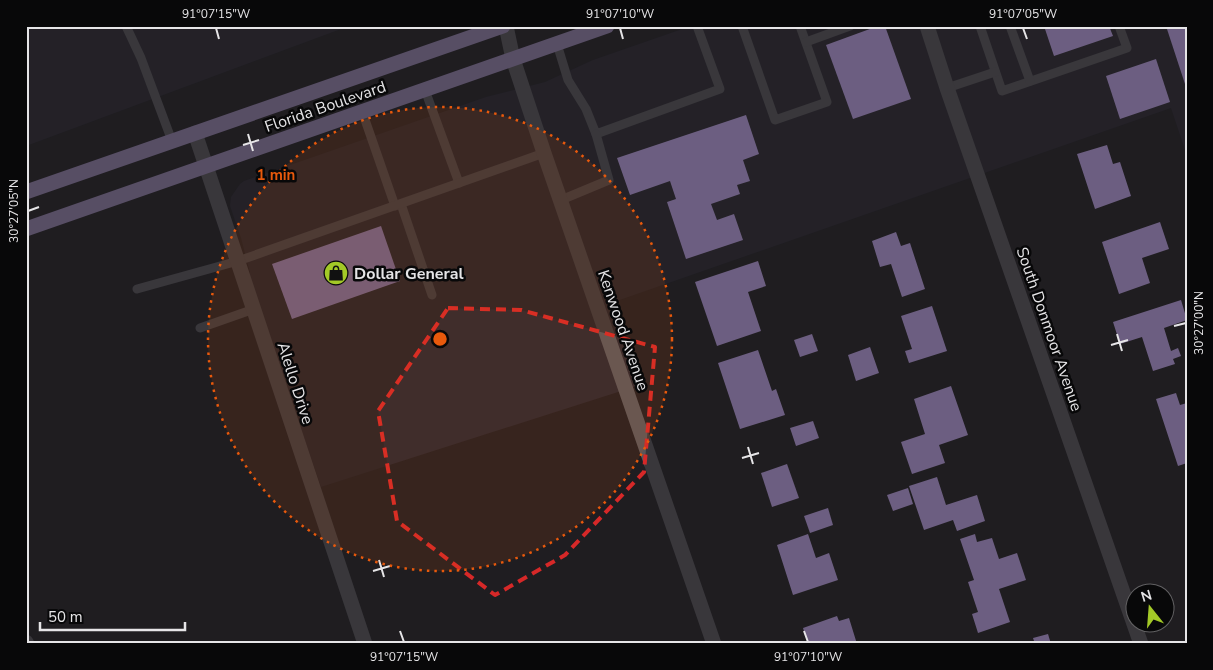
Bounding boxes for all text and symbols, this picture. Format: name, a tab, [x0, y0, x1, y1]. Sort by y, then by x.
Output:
text: 91°07'15"W	[182, 6, 250, 22]
text: 91°07'10"W	[586, 6, 654, 22]
text: 91°07'05"W	[989, 6, 1057, 22]
street label: Florida Boulevard	[262, 76, 389, 138]
text: 1 min	[257, 165, 295, 185]
text: 30°27'05"N	[6, 179, 22, 243]
street label: South Donmoor Avenue	[1011, 244, 1087, 414]
shop icon: Dollar General	[323, 260, 349, 286]
place label: Dollar General	[354, 263, 464, 285]
street label: Kenwood Avenue	[592, 267, 654, 394]
text: 30°27'00"N	[1191, 291, 1207, 355]
centre of rings	[431, 330, 449, 348]
street label: Alello Drive	[271, 339, 319, 427]
north arrow	[1126, 582, 1176, 632]
text: N	[1139, 585, 1154, 607]
scale bar	[40, 600, 185, 632]
text: 50 m	[48, 607, 83, 627]
text: 91°07'15"W	[370, 649, 438, 665]
text: 91°07'10"W	[774, 649, 842, 665]

